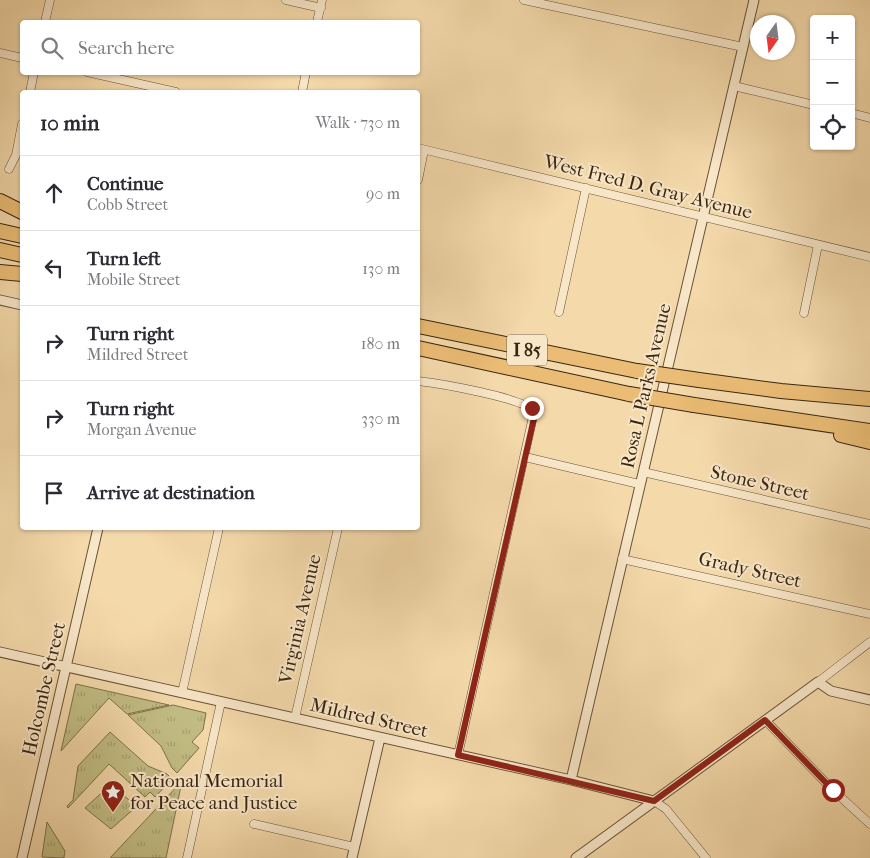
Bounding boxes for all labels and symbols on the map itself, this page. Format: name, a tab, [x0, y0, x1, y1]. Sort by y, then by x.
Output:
north arrow	[750, 15, 795, 60]
street label: West Fred D. Gray Avenue	[541, 150, 754, 224]
street label: Rosa L Parks Avenue	[616, 301, 676, 471]
road number: I 85	[507, 334, 547, 366]
route end	[521, 397, 544, 420]
street label: Stone Street	[708, 461, 812, 505]
street label: Grady Street	[696, 547, 804, 593]
street label: Virginia Avenue	[274, 552, 326, 687]
street label: Holcombe Street	[18, 620, 70, 758]
street label: Mildred Street	[308, 694, 430, 742]
place label: National Memorial for Peace and Justice	[130, 770, 297, 814]
place icon: National Memorial for Peace and Justice	[100, 779, 126, 813]
route start	[822, 779, 845, 802]

